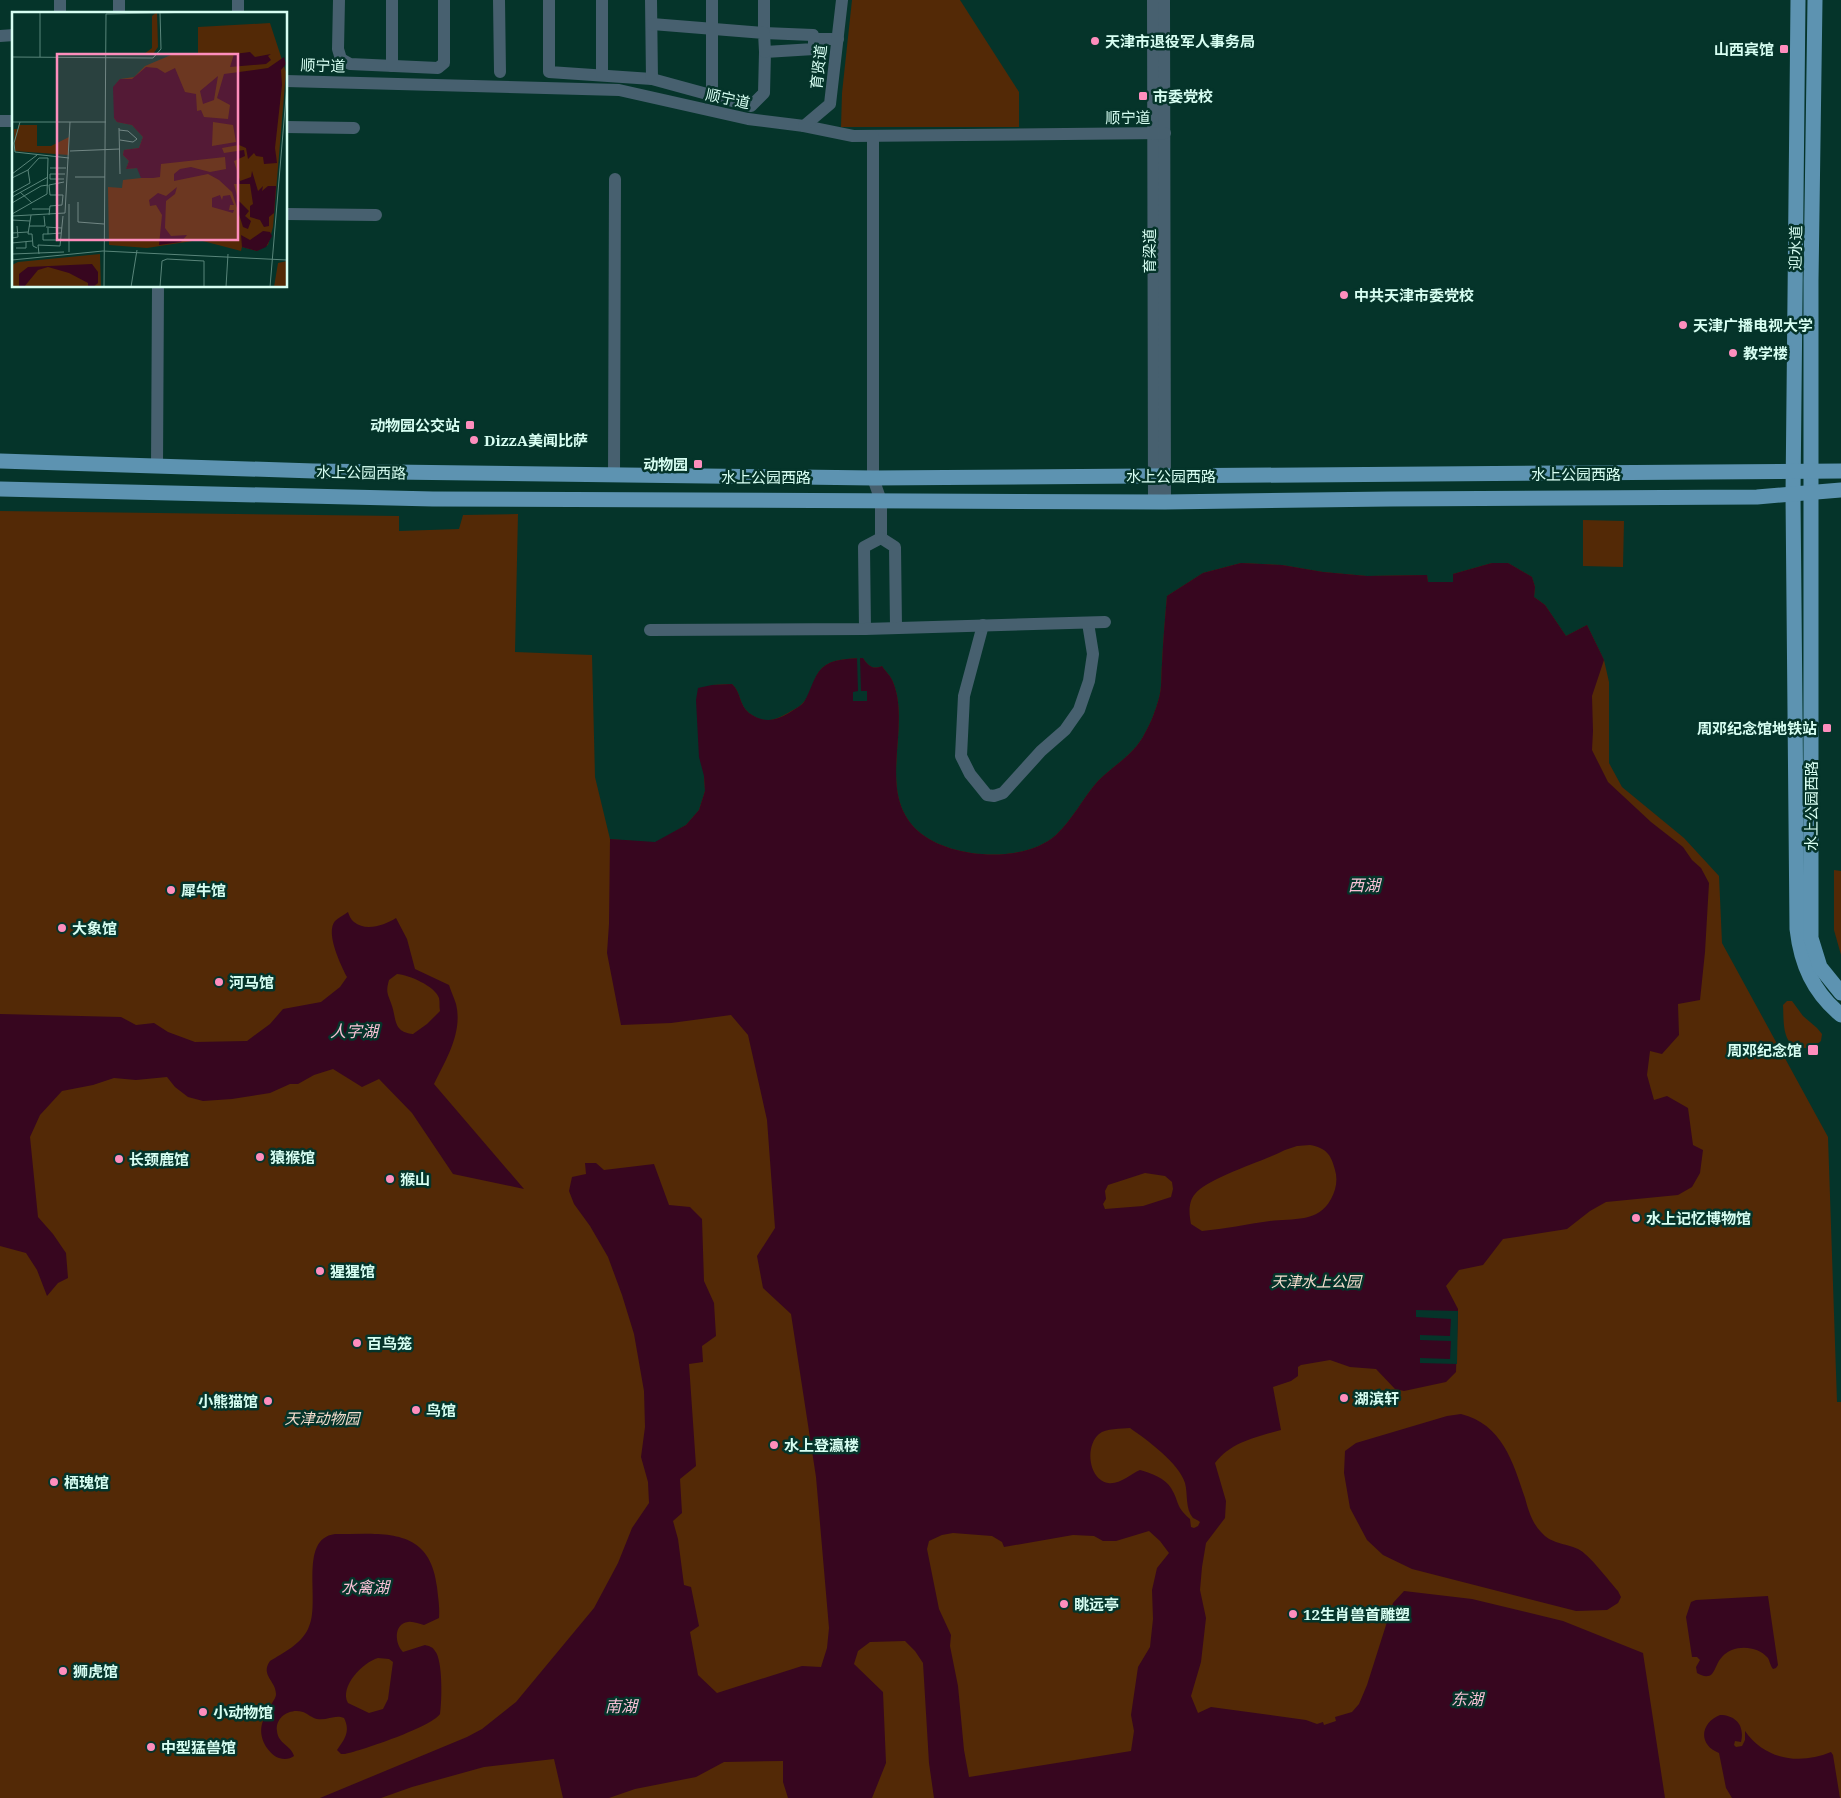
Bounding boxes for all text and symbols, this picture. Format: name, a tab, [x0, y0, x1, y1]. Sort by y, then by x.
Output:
inset map	[12, 12, 288, 288]
place label: 天津市退役军人事务局	[1105, 31, 1255, 51]
marker: 天津市退役军人事务局	[1089, 35, 1101, 47]
place label: 山西宾馆	[1714, 39, 1774, 59]
street label: 育贤道	[805, 43, 831, 91]
marker: 山西宾馆	[1778, 43, 1790, 55]
street label: 顺宁道	[300, 54, 346, 76]
street label: 顺宁道	[704, 84, 752, 112]
place label: 市委党校	[1153, 86, 1213, 106]
marker: 市委党校	[1137, 90, 1149, 102]
street label: 顺宁道	[1105, 107, 1151, 127]
street label: 迎水道	[1785, 225, 1805, 271]
street label: 育梁道	[1139, 228, 1159, 274]
place label: 中共天津市委党校	[1354, 285, 1474, 305]
marker: 中共天津市委党校	[1338, 289, 1350, 301]
place label: 天津广播电视大学	[1693, 315, 1813, 335]
marker: 天津广播电视大学	[1677, 319, 1689, 331]
place label: 教学楼	[1743, 343, 1788, 363]
marker: 教学楼	[1727, 347, 1739, 359]
place label: 动物园公交站	[370, 415, 460, 435]
marker: 动物园公交站	[464, 419, 476, 431]
place label: DizzA美闻比萨	[484, 430, 588, 450]
marker: DizzA美闻比萨	[468, 434, 480, 446]
place label: 动物园	[643, 454, 688, 474]
marker: 动物园	[692, 458, 704, 470]
street label: 水上公园西路	[316, 461, 406, 483]
street label: 水上公园西路	[1531, 464, 1621, 484]
street label: 水上公园西路	[1126, 466, 1216, 486]
street label: 水上公园西路	[721, 467, 811, 487]
place label: 周邓纪念馆地铁站	[1697, 718, 1817, 738]
marker: 周邓纪念馆地铁站	[1821, 722, 1833, 734]
street label: 水上公园西路	[1801, 761, 1821, 851]
water label: 西湖	[1348, 874, 1383, 896]
place label: 犀牛馆	[181, 880, 226, 900]
marker: 犀牛馆	[165, 884, 177, 896]
place label: 大象馆	[72, 918, 117, 938]
marker: 大象馆	[56, 922, 68, 934]
place label: 河马馆	[229, 972, 274, 992]
marker: 河马馆	[213, 976, 225, 988]
water label: 人字湖	[330, 1020, 381, 1042]
place label: 周邓纪念馆	[1727, 1040, 1802, 1060]
marker: 周邓纪念馆	[1806, 1043, 1820, 1057]
place label: 猿猴馆	[270, 1147, 315, 1167]
place label: 长颈鹿馆	[129, 1149, 189, 1169]
marker: 猿猴馆	[254, 1151, 266, 1163]
marker: 长颈鹿馆	[113, 1153, 125, 1165]
place label: 猴山	[400, 1169, 430, 1189]
marker: 猴山	[384, 1173, 396, 1185]
place label: 水上记忆博物馆	[1646, 1208, 1751, 1228]
marker: 水上记忆博物馆	[1630, 1212, 1642, 1224]
place label: 猩猩馆	[330, 1261, 375, 1281]
marker: 猩猩馆	[314, 1265, 326, 1277]
park label: 天津水上公园	[1271, 1271, 1363, 1291]
place label: 百鸟笼	[367, 1333, 412, 1353]
marker: 百鸟笼	[351, 1337, 363, 1349]
place label: 湖滨轩	[1354, 1388, 1399, 1408]
place label: 小熊猫馆	[198, 1391, 258, 1411]
marker: 湖滨轩	[1338, 1392, 1350, 1404]
marker: 小熊猫馆	[262, 1395, 274, 1407]
place label: 鸟馆	[426, 1400, 456, 1420]
marker: 鸟馆	[410, 1404, 422, 1416]
park label: 天津动物园	[284, 1408, 361, 1428]
place label: 水上登瀛楼	[784, 1435, 859, 1455]
marker: 水上登瀛楼	[768, 1439, 780, 1451]
place label: 栖瑰馆	[64, 1472, 109, 1492]
marker: 栖瑰馆	[48, 1476, 60, 1488]
water label: 水禽湖	[341, 1576, 392, 1598]
place label: 眺远亭	[1074, 1594, 1119, 1614]
marker: 眺远亭	[1058, 1598, 1070, 1610]
place label: 12生肖兽首雕塑	[1303, 1604, 1410, 1624]
marker: 12生肖兽首雕塑	[1287, 1608, 1299, 1620]
place label: 狮虎馆	[73, 1661, 118, 1681]
marker: 狮虎馆	[57, 1665, 69, 1677]
water label: 东湖	[1451, 1688, 1486, 1710]
water label: 南湖	[605, 1695, 640, 1717]
place label: 小动物馆	[213, 1702, 273, 1722]
marker: 小动物馆	[197, 1706, 209, 1718]
place label: 中型猛兽馆	[161, 1737, 236, 1757]
marker: 中型猛兽馆	[145, 1741, 157, 1753]

